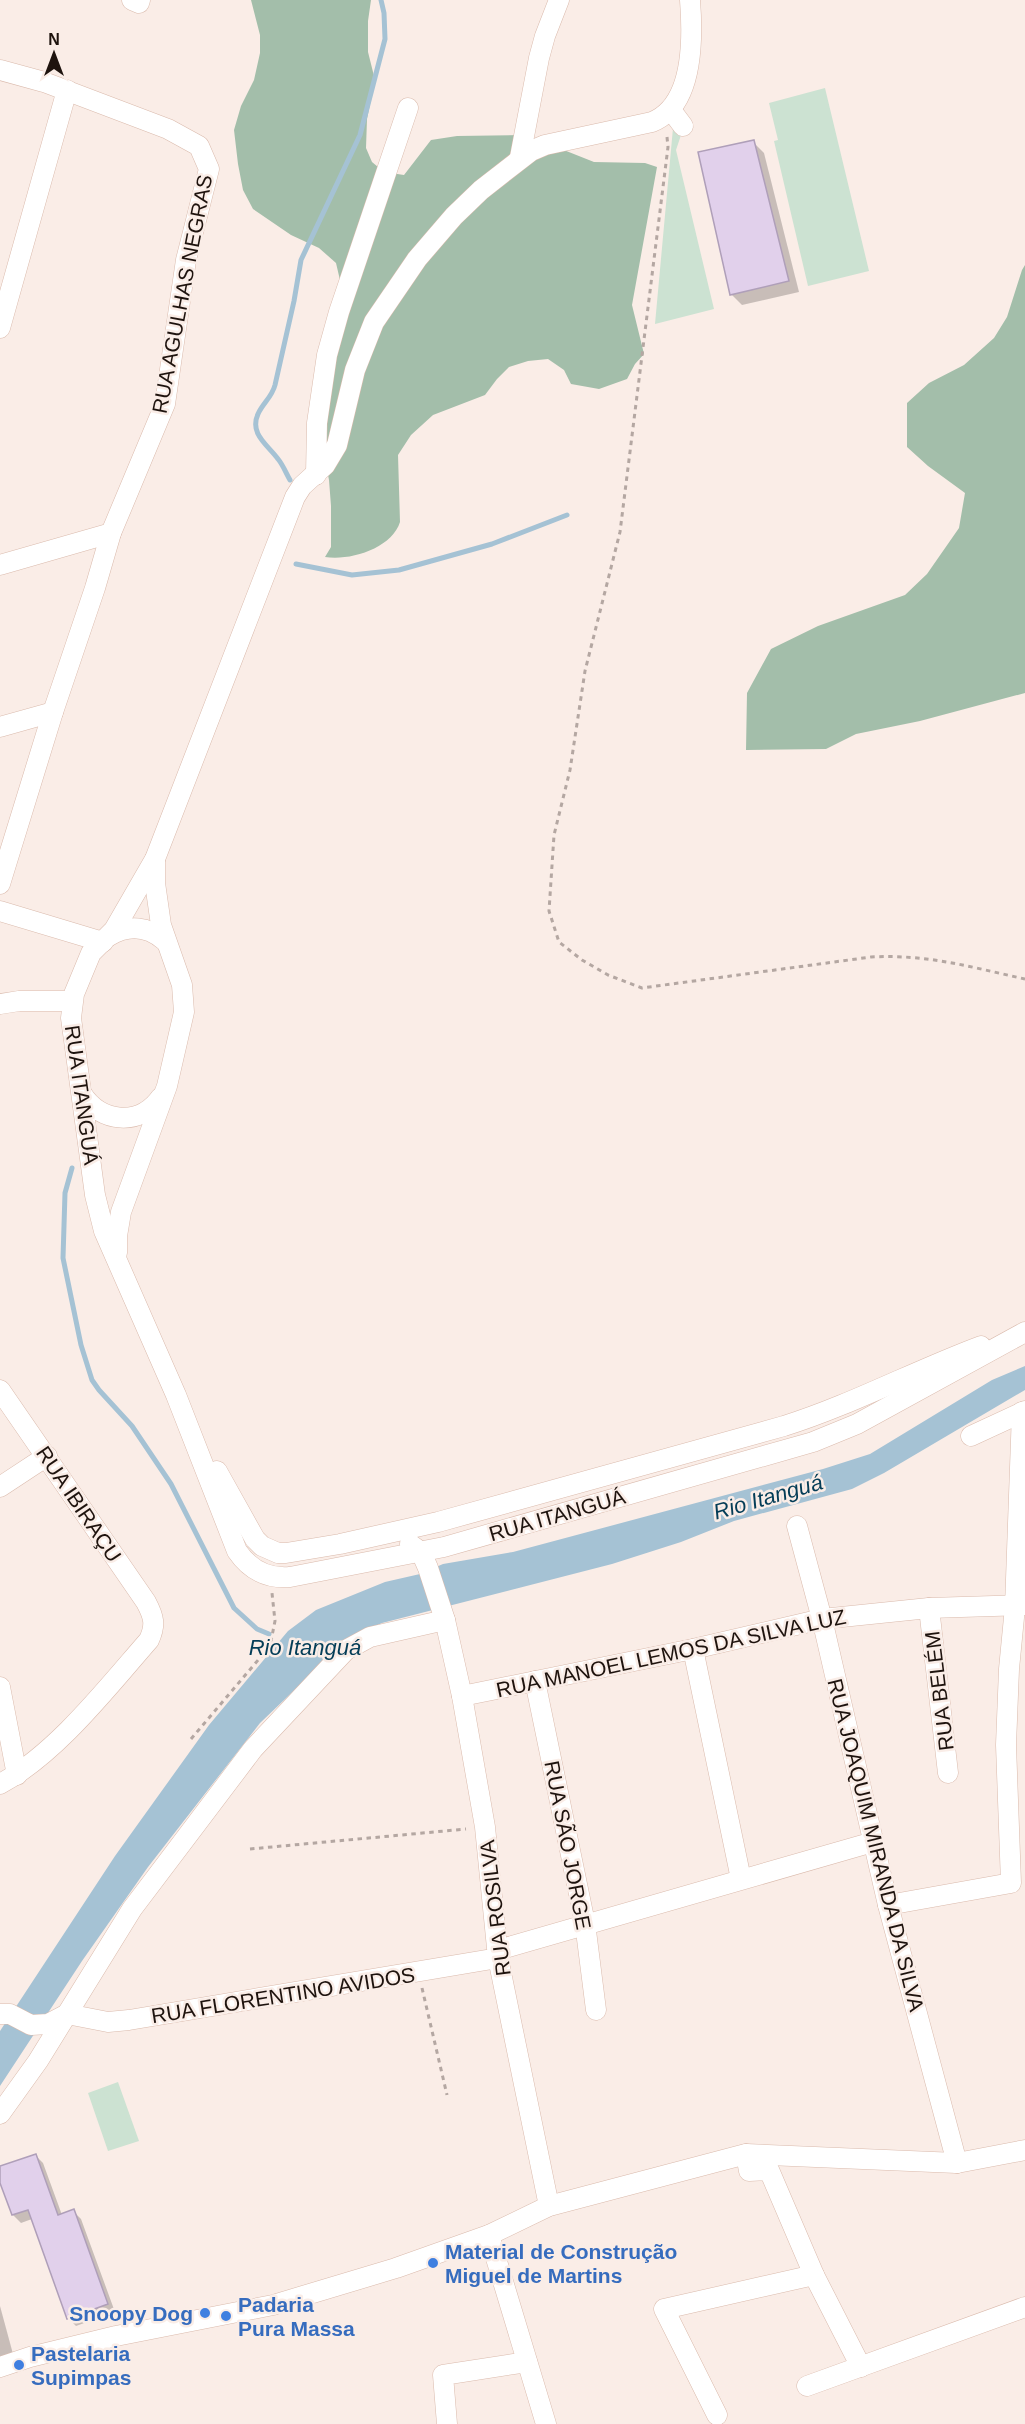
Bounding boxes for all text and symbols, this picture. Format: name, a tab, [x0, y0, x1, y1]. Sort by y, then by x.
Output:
north arrow	[24, 24, 84, 84]
text: N	[48, 31, 60, 48]
street label: RUA AGULHAS NEGRAS	[148, 173, 216, 415]
street label: RUA ITANGUÁ	[61, 1024, 103, 1166]
street label: RUA IBIRAÇU	[32, 1442, 126, 1566]
water label: Rio Itanguá	[710, 1469, 826, 1525]
street label: RUA ITANGUÁ	[486, 1485, 628, 1545]
street label: RUA MANOEL LEMOS DA SILVA LUZ	[494, 1605, 848, 1701]
street label: RUA BELÉM	[920, 1630, 958, 1752]
water label: Rio Itanguá	[249, 1635, 361, 1660]
street label: RUA JOAQUIM MIRANDA DA SILVA	[823, 1676, 929, 2014]
street label: RUA SÃO JORGE	[540, 1759, 596, 1931]
street label: RUA ROSILVA	[475, 1839, 515, 1977]
street label: RUA FLORENTINO AVIDOS	[149, 1963, 417, 2027]
place label: Material de Construção Miguel de Martins	[445, 2240, 677, 2287]
marker: Material de Construção Miguel de Martins	[426, 2256, 440, 2270]
place label: Padaria Pura Massa	[238, 2293, 355, 2340]
place label: Snoopy Dog	[69, 2302, 193, 2325]
marker: Snoopy Dog	[198, 2306, 212, 2320]
marker: Padaria Pura Massa	[219, 2309, 233, 2323]
place label: Pastelaria Supimpas	[31, 2342, 131, 2389]
marker: Pastelaria Supimpas	[12, 2358, 26, 2372]

